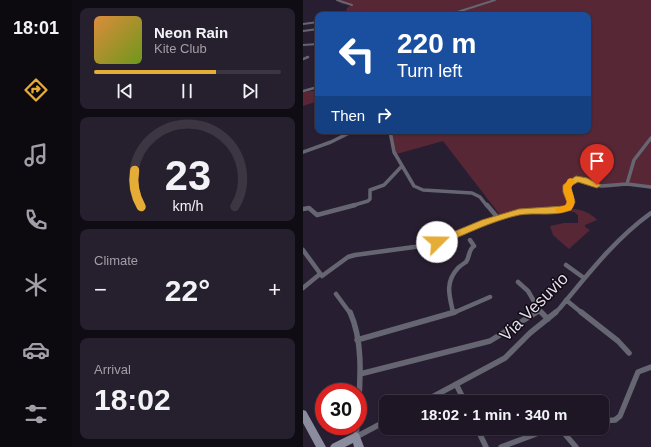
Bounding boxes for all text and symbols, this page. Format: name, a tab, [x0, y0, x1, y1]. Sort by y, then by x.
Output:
text: 18:01	[13, 18, 59, 38]
text: Neon Rain	[154, 24, 228, 41]
icon: left	[331, 28, 383, 80]
text: 220 m	[397, 28, 476, 59]
text: Kite Club	[154, 41, 207, 56]
text: Turn left	[397, 61, 462, 81]
icon: directions	[22, 76, 50, 104]
icon: previous	[114, 80, 136, 102]
icon: pause	[176, 80, 198, 102]
icon: next	[239, 80, 261, 102]
icon: right	[373, 104, 395, 126]
text: Then	[331, 107, 365, 124]
icon: music	[22, 141, 50, 169]
pin	[580, 144, 614, 185]
icon: arrive	[586, 150, 608, 172]
text: 23	[164, 152, 211, 199]
text: km/h	[172, 198, 203, 214]
icon: phone	[22, 206, 50, 234]
position arrow	[416, 221, 458, 263]
text: Climate	[94, 253, 138, 268]
street label: Via Vesuvio	[496, 269, 572, 345]
icon: climate	[22, 271, 50, 299]
text: 22°	[165, 274, 210, 307]
text: −	[94, 277, 107, 302]
text: +	[268, 277, 281, 302]
icon: car	[22, 336, 50, 364]
text: Arrival	[94, 362, 131, 377]
text: 18:02	[94, 383, 171, 416]
speed limit sign: 30	[315, 383, 367, 435]
icon: filters	[22, 400, 50, 428]
text: 18:02 · 1 min · 340 m	[421, 406, 567, 423]

